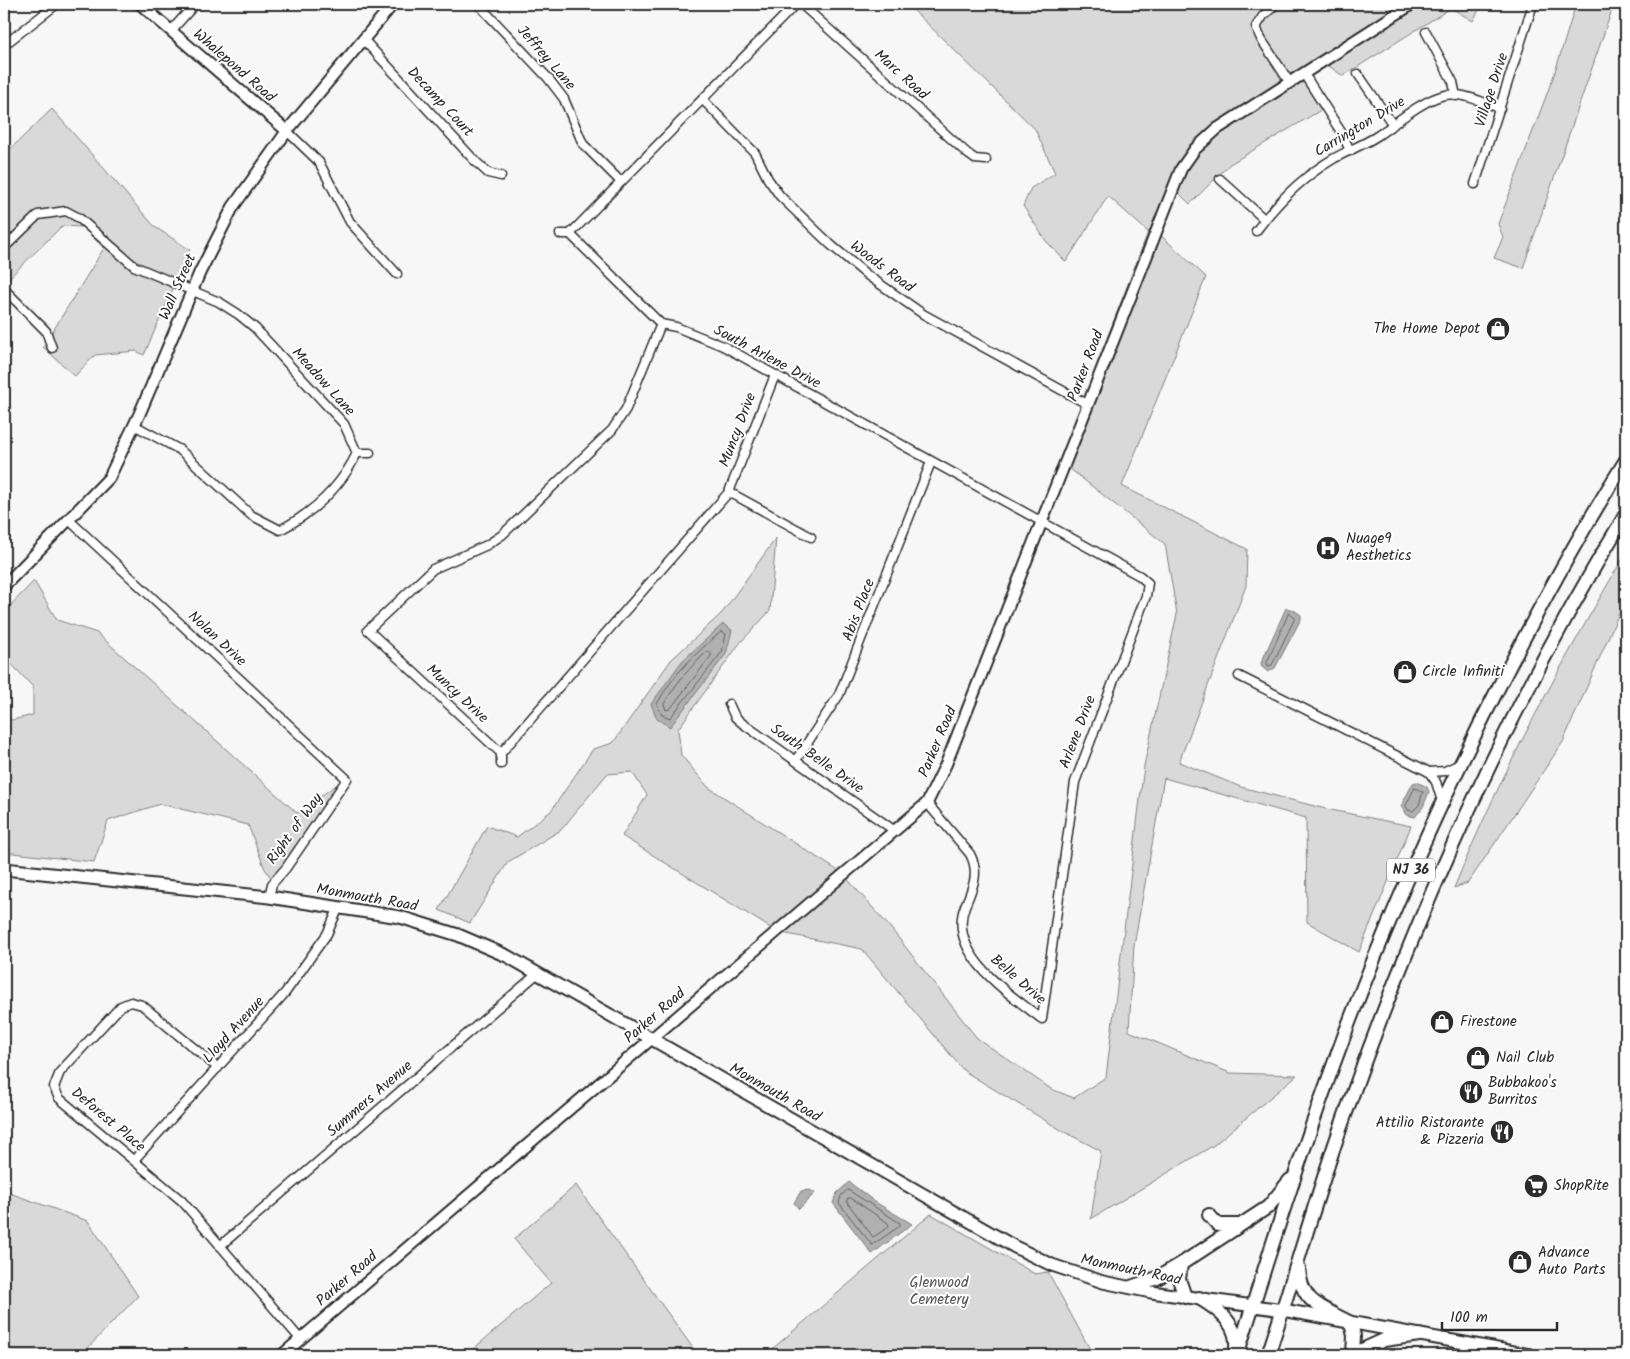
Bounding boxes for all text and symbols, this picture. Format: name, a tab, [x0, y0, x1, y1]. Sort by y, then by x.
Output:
street label: Jeffrey Lane	[511, 20, 581, 96]
street label: Whalepond Road	[187, 23, 281, 109]
street label: Marc Road	[868, 44, 934, 107]
street label: Village Drive	[1469, 49, 1515, 130]
street label: Decamp Court	[401, 61, 479, 143]
street label: Carrington Drive	[1310, 90, 1410, 164]
street label: Woods Road	[845, 235, 920, 300]
street label: Wall Street	[153, 250, 203, 324]
shop icon: The Home Depot	[1485, 316, 1511, 342]
place label: The Home Depot	[1373, 317, 1480, 341]
street label: South Arlene Drive	[709, 319, 825, 396]
street label: Parker Road	[1061, 326, 1111, 405]
street label: Meadow Lane	[285, 342, 361, 422]
street label: Muncy Drive	[713, 389, 763, 471]
place label: Nuage9 Aesthetics	[1346, 527, 1412, 568]
hospital icon: Nuage9 Aesthetics	[1315, 535, 1341, 561]
street label: Abis Place	[836, 575, 882, 645]
street label: Nolan Drive	[182, 605, 252, 673]
street label: Muncy Drive	[420, 659, 494, 730]
shop icon: Circle Infiniti	[1392, 659, 1418, 685]
place label: Circle Infiniti	[1422, 660, 1506, 684]
street label: Arlene Drive	[1053, 692, 1103, 772]
street label: Parker Road	[912, 702, 964, 781]
street label: South Belle Drive	[765, 718, 869, 800]
street label: Right of Way	[261, 787, 330, 870]
road number: NJ 36	[1387, 858, 1435, 882]
street label: Monmouth Road	[314, 877, 420, 919]
street label: Belle Drive	[985, 949, 1052, 1011]
street label: Parker Road	[619, 982, 692, 1050]
street label: Lloyd Avenue	[197, 991, 271, 1069]
shop icon: Firestone	[1429, 1009, 1455, 1035]
place label: Firestone	[1460, 1010, 1517, 1034]
shop icon: Nail Club	[1465, 1045, 1491, 1071]
place label: Nail Club	[1496, 1046, 1554, 1070]
street label: Summers Avenue	[322, 1055, 419, 1143]
street label: Monmouth Road	[725, 1057, 826, 1129]
place label: Bubbakoo's Burritos	[1488, 1071, 1557, 1112]
restaurant icon: Bubbakoo's Burritos	[1458, 1079, 1484, 1105]
street label: Deforest Place	[65, 1082, 151, 1159]
place label: Attilio Ristorante & Pizzeria	[1376, 1111, 1484, 1152]
restaurant icon: Attilio Ristorante & Pizzeria	[1489, 1119, 1515, 1145]
supermarket icon: ShopRite	[1523, 1173, 1549, 1199]
place label: ShopRite	[1554, 1174, 1609, 1198]
place label: Advance Auto Parts	[1538, 1241, 1606, 1282]
street label: Parker Road	[311, 1245, 384, 1313]
street label: Monmouth Road	[1078, 1248, 1184, 1293]
shop icon: Advance Auto Parts	[1507, 1249, 1533, 1275]
park label: Glenwood Cemetery	[910, 1271, 969, 1312]
scale bar	[1442, 1299, 1558, 1331]
text: 100 m	[1450, 1306, 1488, 1330]

